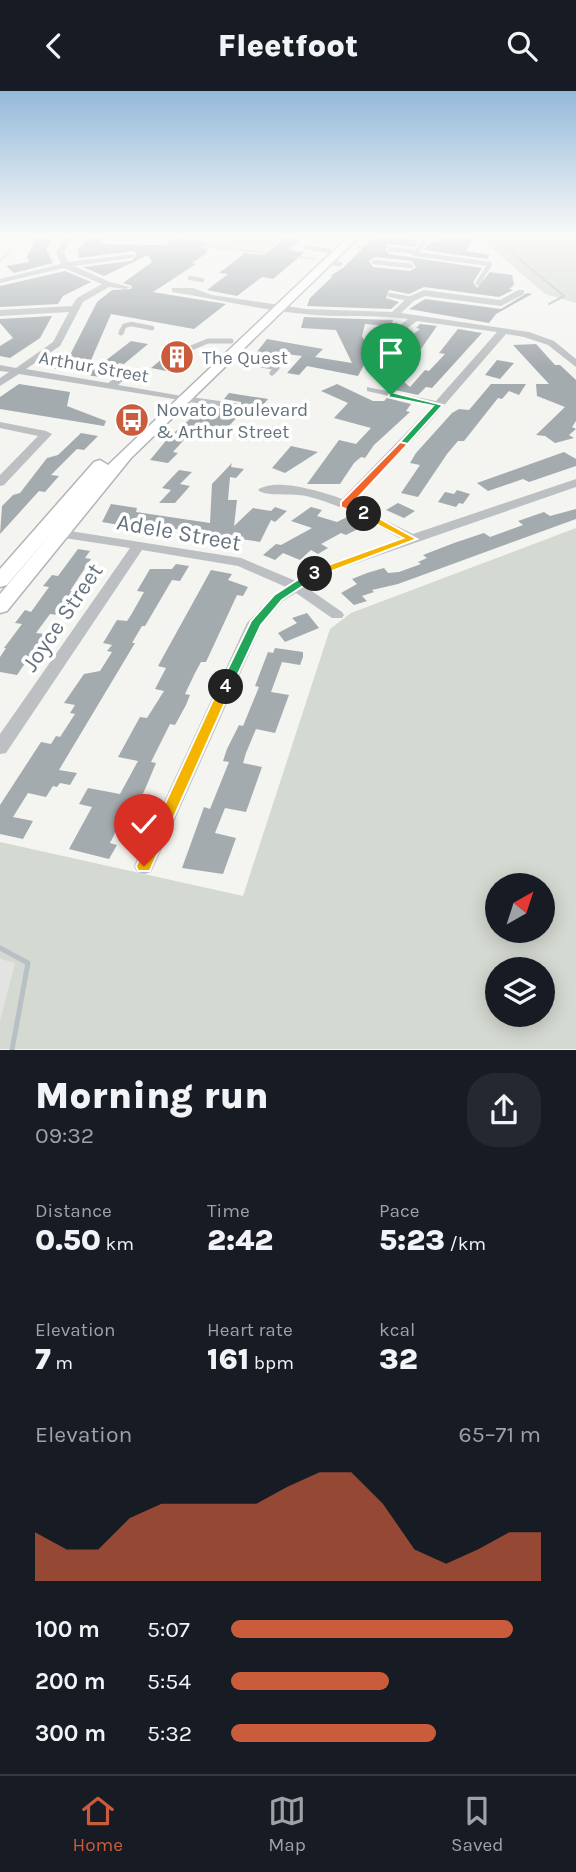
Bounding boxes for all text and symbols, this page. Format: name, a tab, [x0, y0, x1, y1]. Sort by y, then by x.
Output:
icon: back	[35, 27, 73, 65]
text: Fleetfoot	[218, 27, 358, 64]
icon: search	[503, 27, 541, 65]
pin	[361, 323, 421, 395]
icon: arrive	[372, 334, 410, 372]
building icon: The Quest	[158, 338, 196, 376]
street label: Arthur Street	[37, 346, 151, 387]
place label: The Quest	[202, 347, 288, 369]
place label: Novato Boulevard & Arthur Street	[156, 399, 308, 443]
bus stop icon: Novato Boulevard & Arthur Street	[113, 401, 151, 439]
pin: 2	[346, 497, 382, 531]
text: 2	[358, 502, 369, 524]
street label: Adele Street	[115, 508, 243, 557]
pin: 3	[298, 557, 332, 591]
street label: Joyce Street	[16, 558, 109, 677]
text: 3	[309, 562, 320, 584]
pin: 4	[208, 669, 244, 705]
text: 4	[220, 675, 231, 697]
pin	[114, 794, 174, 866]
icon: check	[125, 805, 163, 843]
north arrow	[485, 873, 555, 943]
map controls	[485, 873, 555, 1027]
button: layers	[485, 957, 555, 1027]
text: Morning run	[35, 1073, 269, 1118]
button: share	[467, 1073, 541, 1147]
text: 09:32	[35, 1122, 94, 1149]
text: Distance	[35, 1200, 112, 1222]
text: Time	[207, 1200, 250, 1222]
text: Pace	[379, 1200, 420, 1222]
text: 0.50	[35, 1222, 101, 1258]
text: 2:42	[207, 1222, 273, 1258]
text: 5:23	[379, 1222, 445, 1258]
text: km	[101, 1233, 134, 1255]
text: /km	[445, 1233, 486, 1255]
text: Elevation	[35, 1319, 115, 1341]
text: Heart rate	[207, 1319, 293, 1341]
text: kcal	[379, 1319, 415, 1341]
text: 7	[35, 1341, 51, 1377]
text: 161	[207, 1341, 249, 1377]
text: 32	[379, 1341, 418, 1377]
text: m	[51, 1352, 73, 1374]
text: bpm	[249, 1352, 294, 1374]
text: Elevation	[35, 1421, 132, 1448]
text: 65–71 m	[459, 1421, 541, 1448]
text: 100 m	[35, 1616, 100, 1643]
text: 5:07	[147, 1616, 190, 1643]
text: 200 m	[35, 1668, 106, 1695]
text: 5:54	[147, 1668, 191, 1695]
text: 300 m	[35, 1720, 106, 1747]
text: 5:32	[147, 1720, 192, 1747]
tab: Home	[72, 1792, 123, 1856]
tab: Map	[268, 1792, 306, 1856]
tab: Saved	[451, 1792, 504, 1856]

